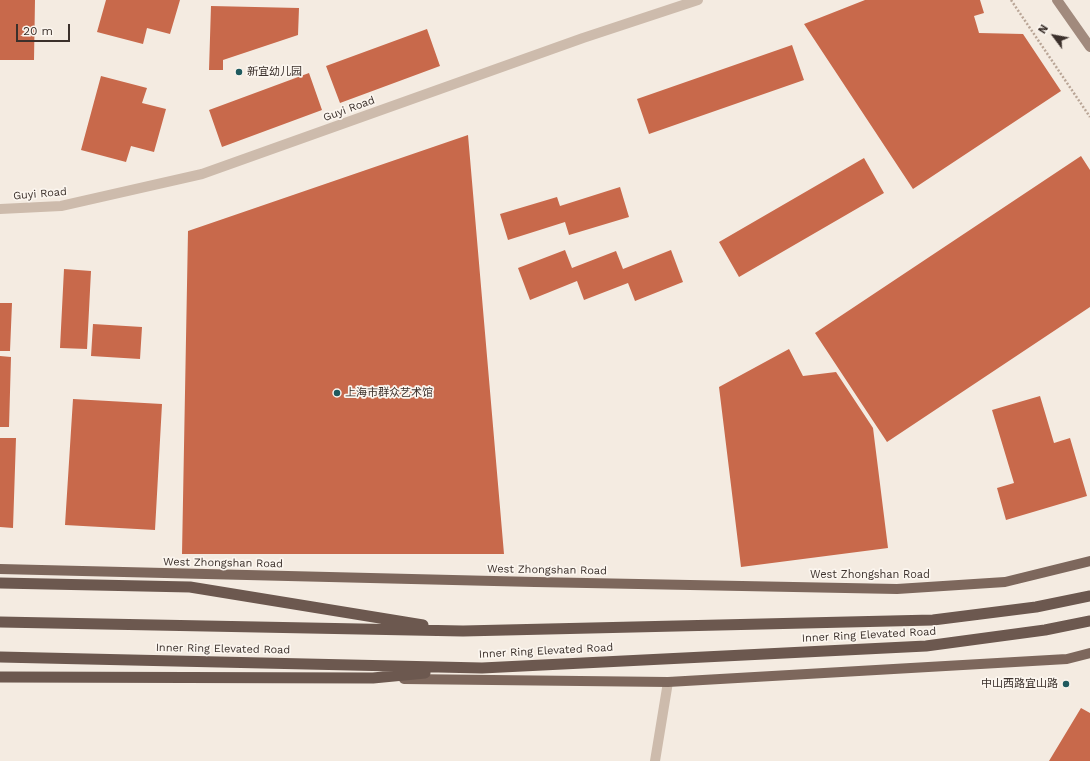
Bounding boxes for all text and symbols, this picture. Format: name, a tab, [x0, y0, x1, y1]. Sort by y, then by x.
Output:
scale bar	[18, 16, 72, 42]
north arrow	[1034, 16, 1074, 56]
text: N	[1036, 22, 1051, 36]
text: 20 m	[23, 24, 53, 38]
place label: 新宜幼儿园	[247, 65, 302, 79]
marker: 新宜幼儿园	[234, 67, 244, 77]
street label: Guyi Road	[321, 94, 377, 124]
street label: Guyi Road	[13, 185, 67, 203]
place label: 上海市群众艺术馆	[345, 386, 433, 400]
marker: 上海市群众艺术馆	[332, 388, 342, 398]
street label: West Zhongshan Road	[163, 555, 283, 571]
street label: West Zhongshan Road	[487, 562, 607, 578]
street label: West Zhongshan Road	[810, 568, 930, 582]
street label: Inner Ring Elevated Road	[801, 625, 937, 645]
street label: Inner Ring Elevated Road	[156, 641, 290, 657]
street label: Inner Ring Elevated Road	[478, 641, 614, 661]
place label: 中山西路宜山路	[981, 677, 1058, 691]
marker: 中山西路宜山路	[1061, 679, 1071, 689]

